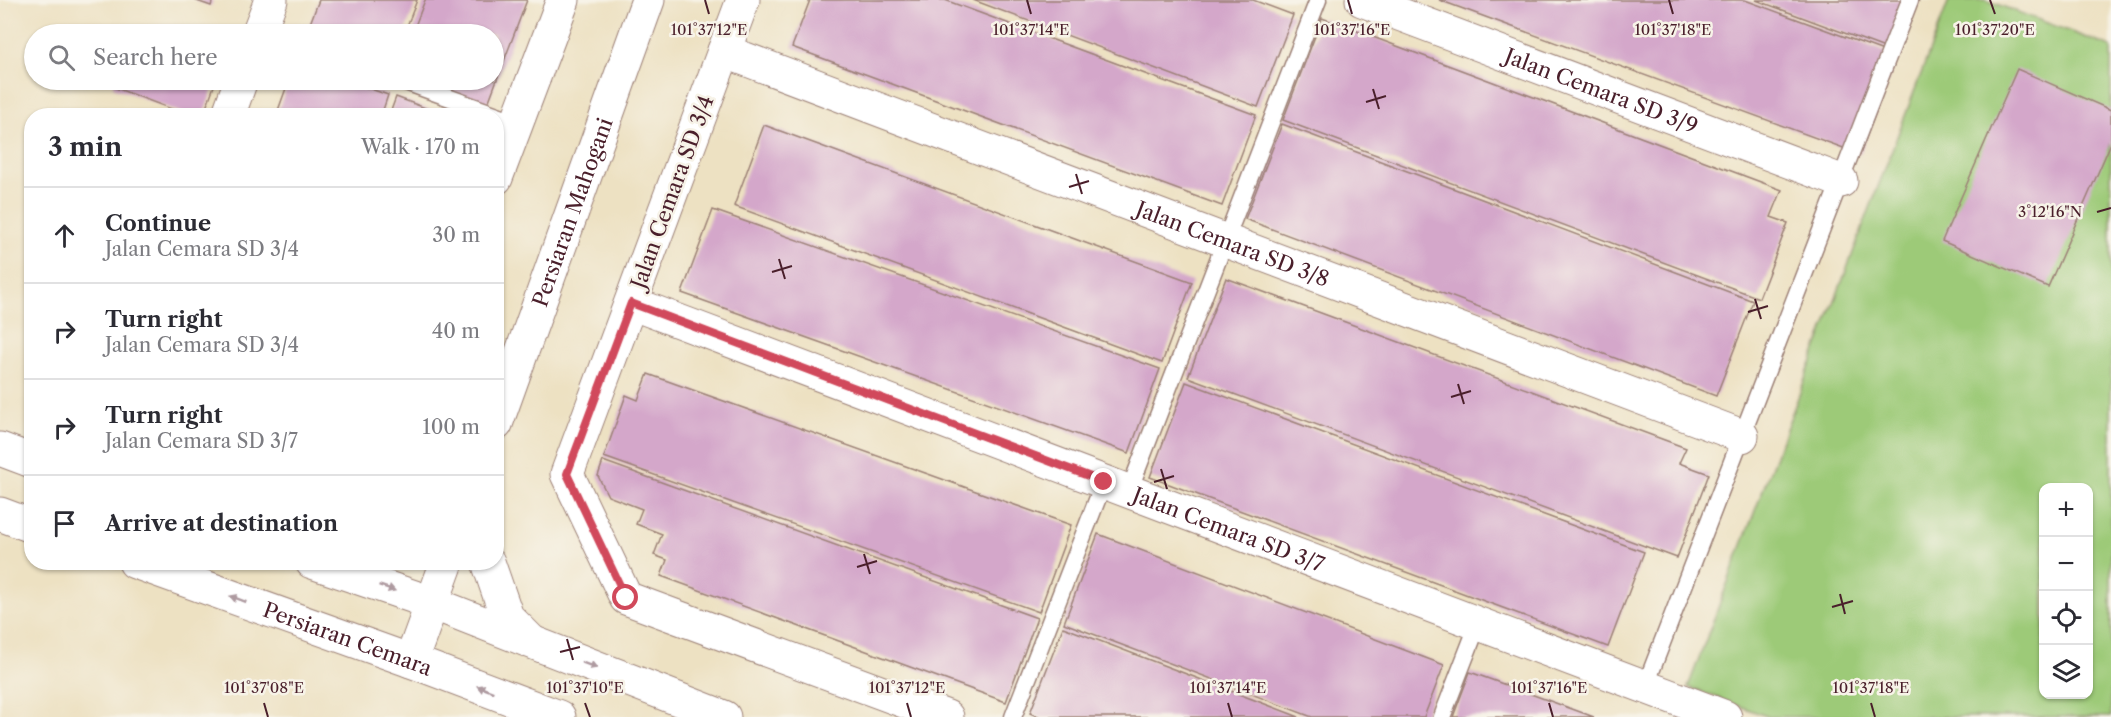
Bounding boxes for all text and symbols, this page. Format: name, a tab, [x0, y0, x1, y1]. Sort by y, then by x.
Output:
text: 101°37'12"E	[671, 20, 747, 39]
text: 101°37'14"E	[993, 20, 1069, 39]
text: 101°37'16"E	[1314, 20, 1390, 39]
text: 101°37'18"E	[1635, 20, 1711, 39]
text: 101°37'20"E	[1955, 20, 2035, 39]
search box	[24, 24, 504, 90]
icon: search	[45, 41, 78, 74]
street label: Jalan Cemara SD 3/9	[1499, 42, 1702, 138]
text: Search here	[93, 44, 218, 71]
street label: Jalan Cemara SD 3/4	[624, 92, 719, 295]
street label: Persiaran Mahogani	[527, 114, 617, 310]
text: 3 min	[48, 131, 122, 163]
text: Walk · 170 m	[361, 135, 480, 159]
street label: Jalan Cemara SD 3/8	[1130, 194, 1333, 291]
text: 3°12'16"N	[2018, 202, 2082, 221]
text: Continue	[105, 210, 211, 237]
icon: ahead	[48, 219, 81, 252]
text: 30 m	[432, 223, 480, 247]
text: Jalan Cemara SD 3/4	[105, 237, 299, 261]
text: Turn right	[105, 306, 223, 333]
icon: right	[48, 315, 81, 348]
text: 40 m	[432, 319, 480, 343]
text: Jalan Cemara SD 3/4	[105, 333, 299, 357]
text: Turn right	[105, 402, 223, 429]
icon: right	[48, 411, 81, 444]
text: 100 m	[422, 415, 480, 439]
text: Jalan Cemara SD 3/7	[105, 429, 298, 453]
route end	[1090, 468, 1116, 494]
street label: Jalan Cemara SD 3/7	[1127, 481, 1328, 577]
map controls	[2039, 483, 2093, 699]
button: +	[2039, 483, 2093, 537]
icon: arrive	[48, 507, 81, 540]
text: Arrive at destination	[105, 510, 338, 537]
button: −	[2039, 537, 2093, 591]
one-way arrow	[378, 584, 396, 594]
route start	[612, 584, 638, 610]
button: locate	[2039, 591, 2093, 645]
one-way arrow	[229, 594, 247, 604]
street label: Persiaran Cemara	[260, 597, 436, 681]
button: layers	[2039, 645, 2093, 699]
one-way arrow	[580, 661, 598, 671]
text: 101°37'08"E	[224, 678, 304, 697]
text: 101°37'10"E	[546, 678, 624, 697]
text: 101°37'12"E	[869, 678, 945, 697]
text: 101°37'14"E	[1190, 678, 1266, 697]
text: 101°37'16"E	[1511, 678, 1587, 697]
text: 101°37'18"E	[1833, 678, 1909, 697]
one-way arrow	[476, 684, 494, 693]

